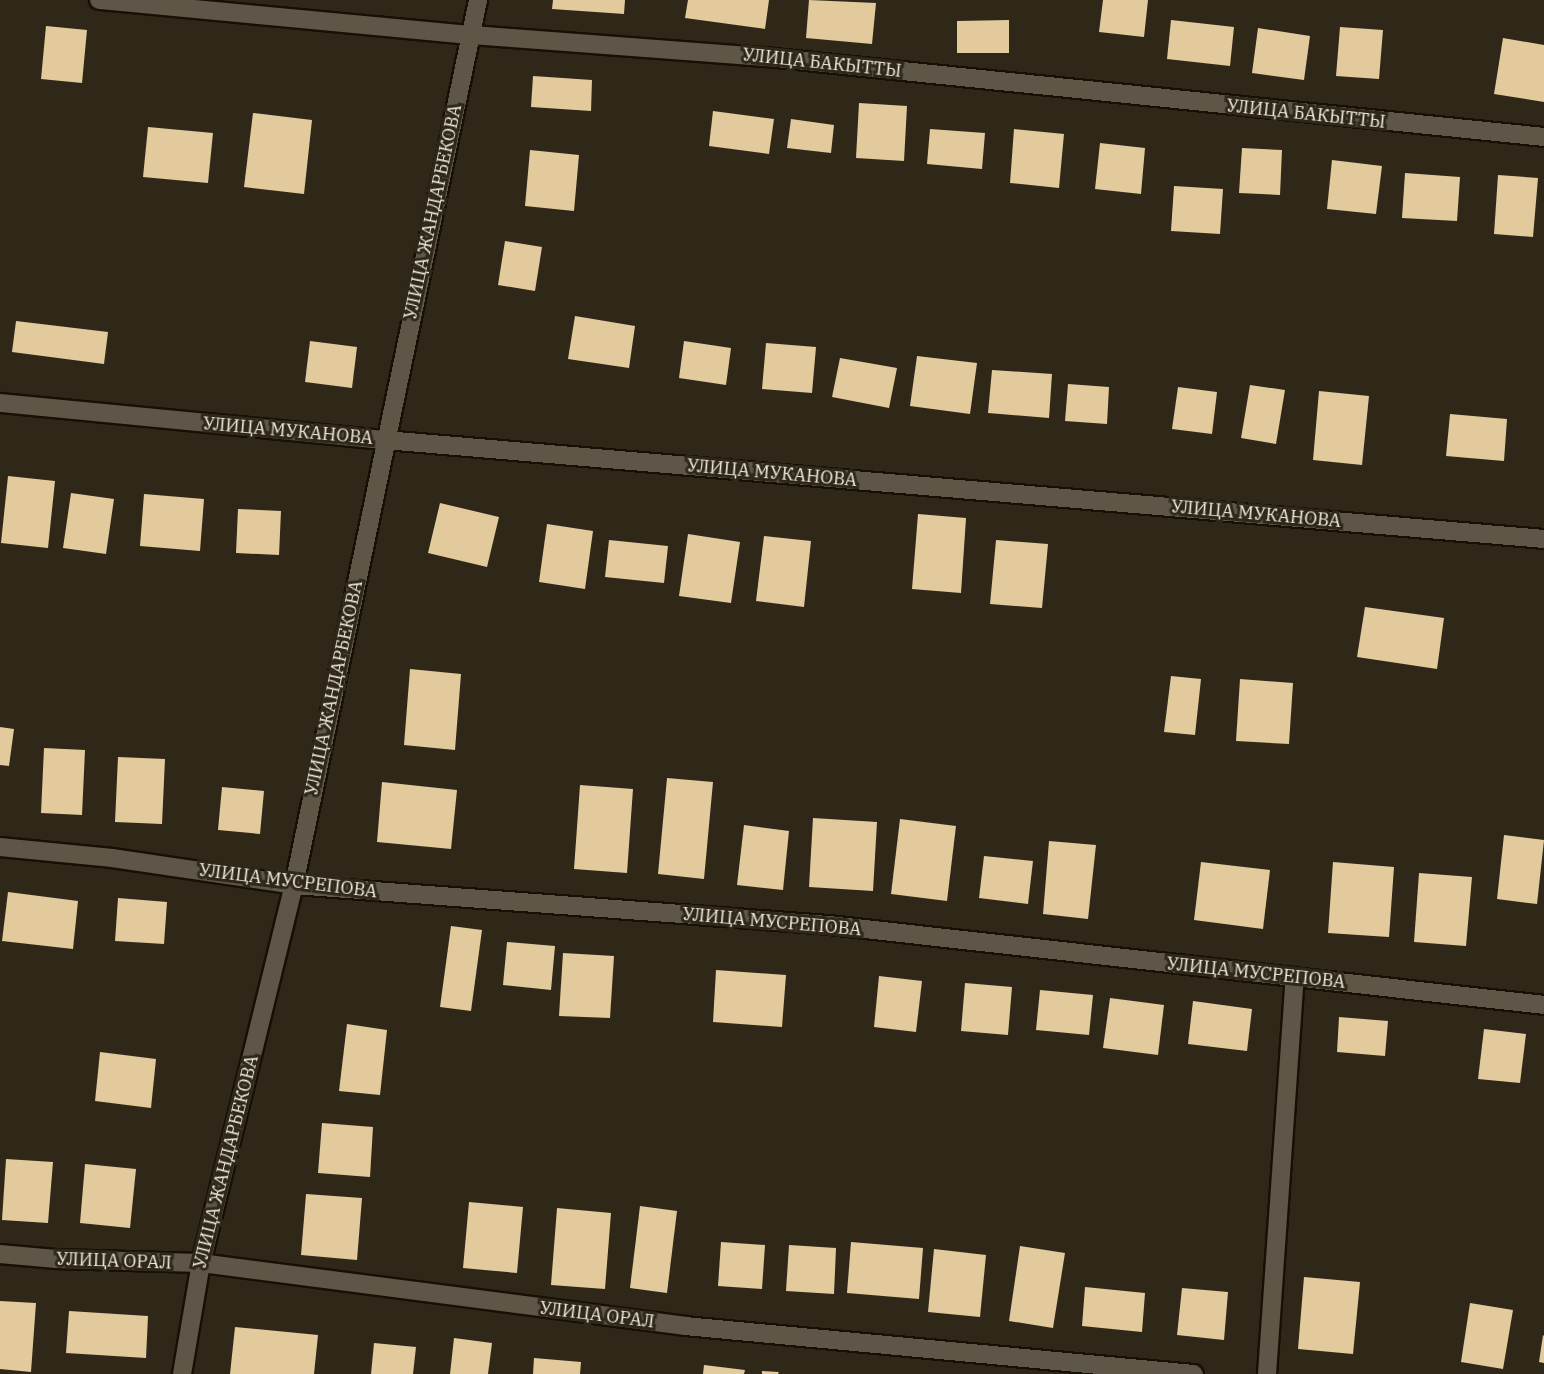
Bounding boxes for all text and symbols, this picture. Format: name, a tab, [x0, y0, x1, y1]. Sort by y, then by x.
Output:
street label: УЛИЦА БАКЫТТЫ	[741, 44, 903, 82]
street label: УЛИЦА БАКЫТТЫ	[1225, 95, 1387, 133]
street label: УЛИЦА ЖАНДАРБЕКОВА	[400, 103, 466, 321]
street label: УЛИЦА МУКАНОВА	[202, 413, 374, 449]
street label: УЛИЦА МУКАНОВА	[686, 455, 858, 491]
street label: УЛИЦА МУКАНОВА	[1170, 496, 1342, 532]
street label: УЛИЦА ЖАНДАРБЕКОВА	[301, 579, 367, 797]
street label: УЛИЦА МУСРЕПОВА	[198, 859, 378, 903]
street label: УЛИЦА МУСРЕПОВА	[682, 903, 862, 941]
street label: УЛИЦА МУСРЕПОВА	[1166, 953, 1346, 993]
street label: УЛИЦА ЖАНДАРБЕКОВА	[189, 1053, 263, 1271]
street label: УЛИЦА ОРАЛ	[56, 1248, 172, 1274]
street label: УЛИЦА ОРАЛ	[538, 1297, 656, 1333]

